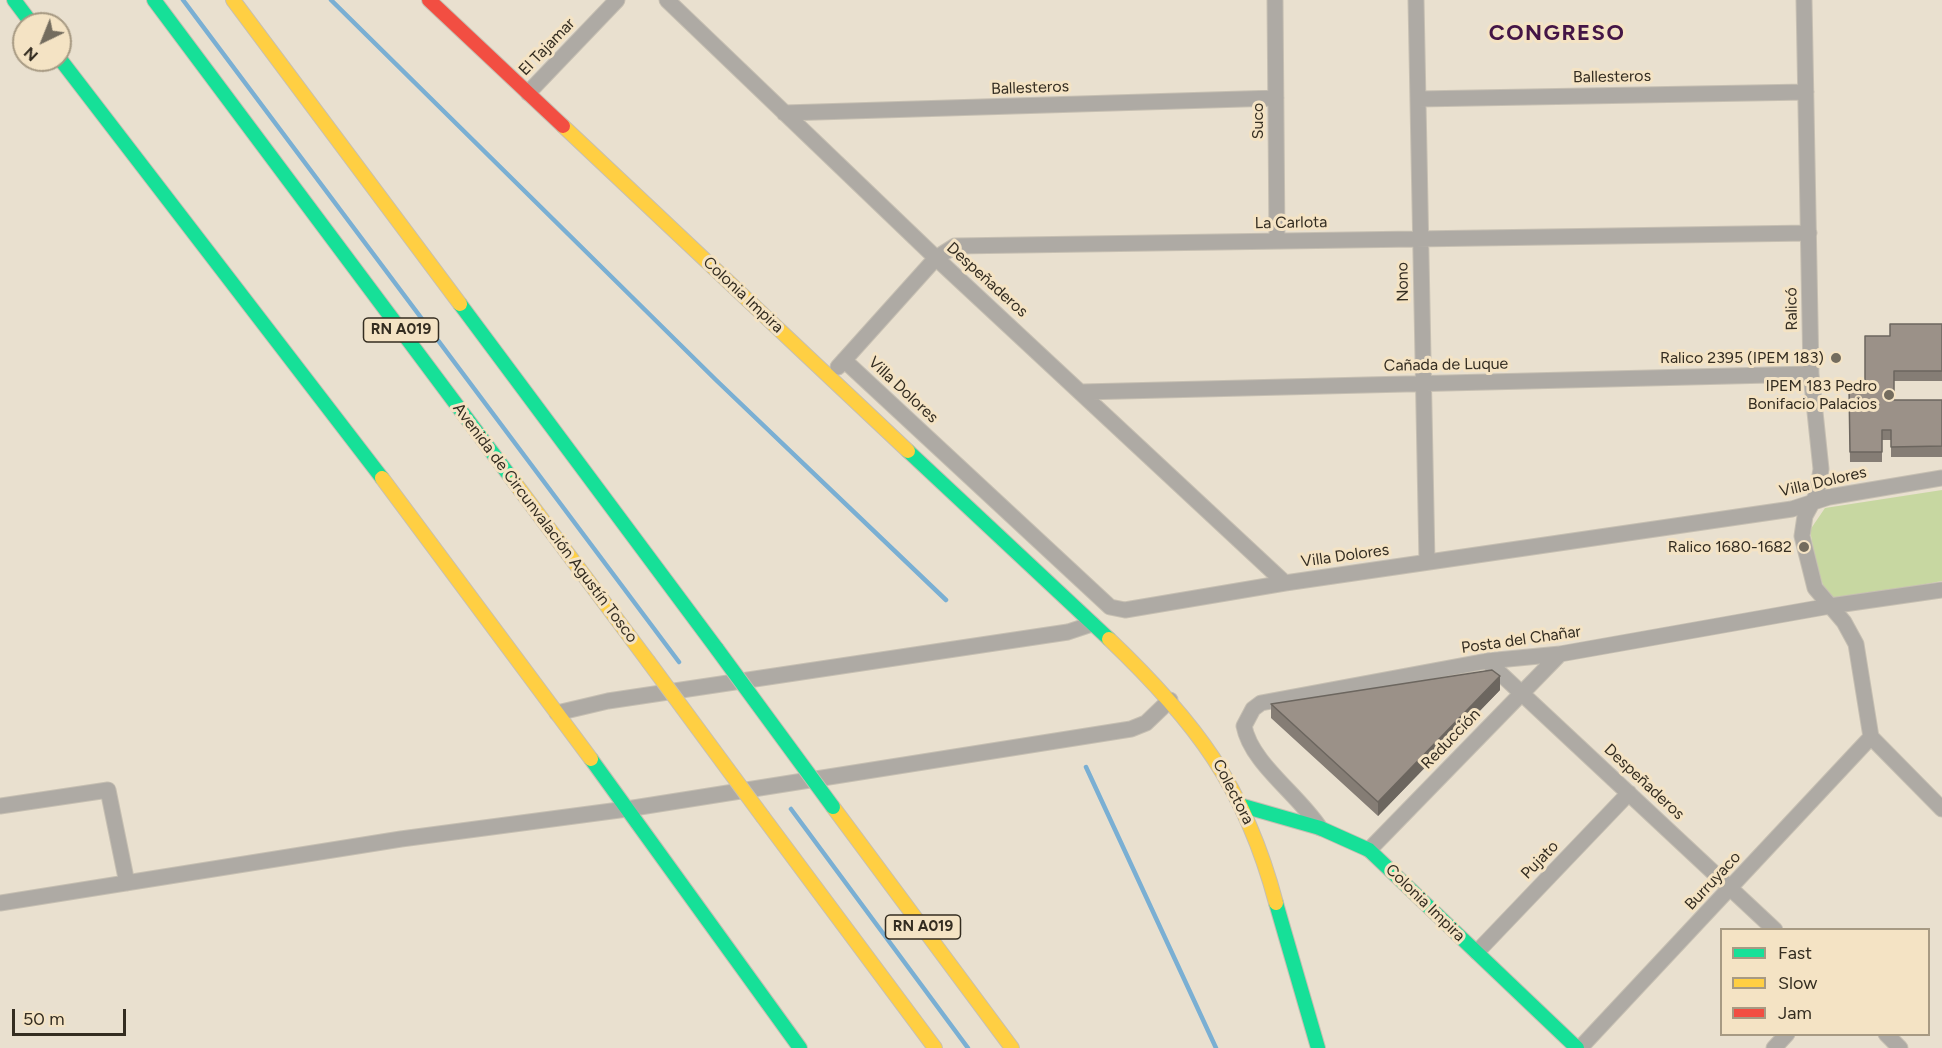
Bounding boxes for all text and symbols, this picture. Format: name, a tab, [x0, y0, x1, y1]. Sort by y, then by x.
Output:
north arrow	[12, 12, 72, 72]
street label: El Tajamar	[515, 14, 579, 80]
district label: CONGRESO	[1489, 21, 1625, 47]
text: N	[20, 43, 42, 65]
street label: Ballesteros	[1573, 67, 1651, 87]
street label: Ballesteros	[991, 77, 1069, 99]
street label: Suco	[1248, 103, 1268, 139]
street label: La Carlota	[1255, 213, 1327, 233]
street label: Despeñaderos	[942, 238, 1032, 322]
street label: Colonia Impira	[699, 253, 787, 337]
street label: Nono	[1393, 262, 1413, 302]
street label: Ralicó	[1782, 287, 1802, 331]
road number: RN A019	[364, 318, 438, 342]
place label: Ralico 2395 (IPEM 183)	[1660, 348, 1824, 368]
marker: Ralico 2395 (IPEM 183)	[1829, 351, 1843, 365]
street label: Villa Dolores	[864, 353, 942, 427]
street label: Cañada de Luque	[1384, 354, 1508, 376]
place label: IPEM 183 Pedro Bonifacio Palacios	[1748, 376, 1877, 414]
marker: IPEM 183 Pedro Bonifacio Palacios	[1882, 388, 1896, 402]
street label: Avenida de Circunvalación Agustín Tosco	[449, 399, 641, 647]
street label: Villa Dolores	[1778, 463, 1868, 501]
place label: Ralico 1680-1682	[1668, 537, 1792, 557]
street label: Villa Dolores	[1300, 540, 1390, 572]
marker: Ralico 1680-1682	[1797, 540, 1811, 554]
street label: Posta del Chañar	[1460, 622, 1582, 658]
street label: Reducción	[1418, 705, 1484, 773]
street label: Despeñaderos	[1600, 740, 1688, 824]
street label: Colectora	[1208, 756, 1258, 828]
street label: Pujato	[1517, 837, 1563, 883]
street label: Burruyaco	[1681, 848, 1745, 914]
street label: Colonia Impira	[1381, 860, 1469, 946]
road number: RN A019	[886, 915, 960, 939]
legend	[1720, 928, 1930, 1036]
text: Fast	[1778, 942, 1812, 964]
text: Slow	[1778, 972, 1817, 994]
scale bar	[15, 997, 129, 1035]
text: Jam	[1778, 1002, 1812, 1024]
text: 50 m	[23, 1008, 65, 1030]

